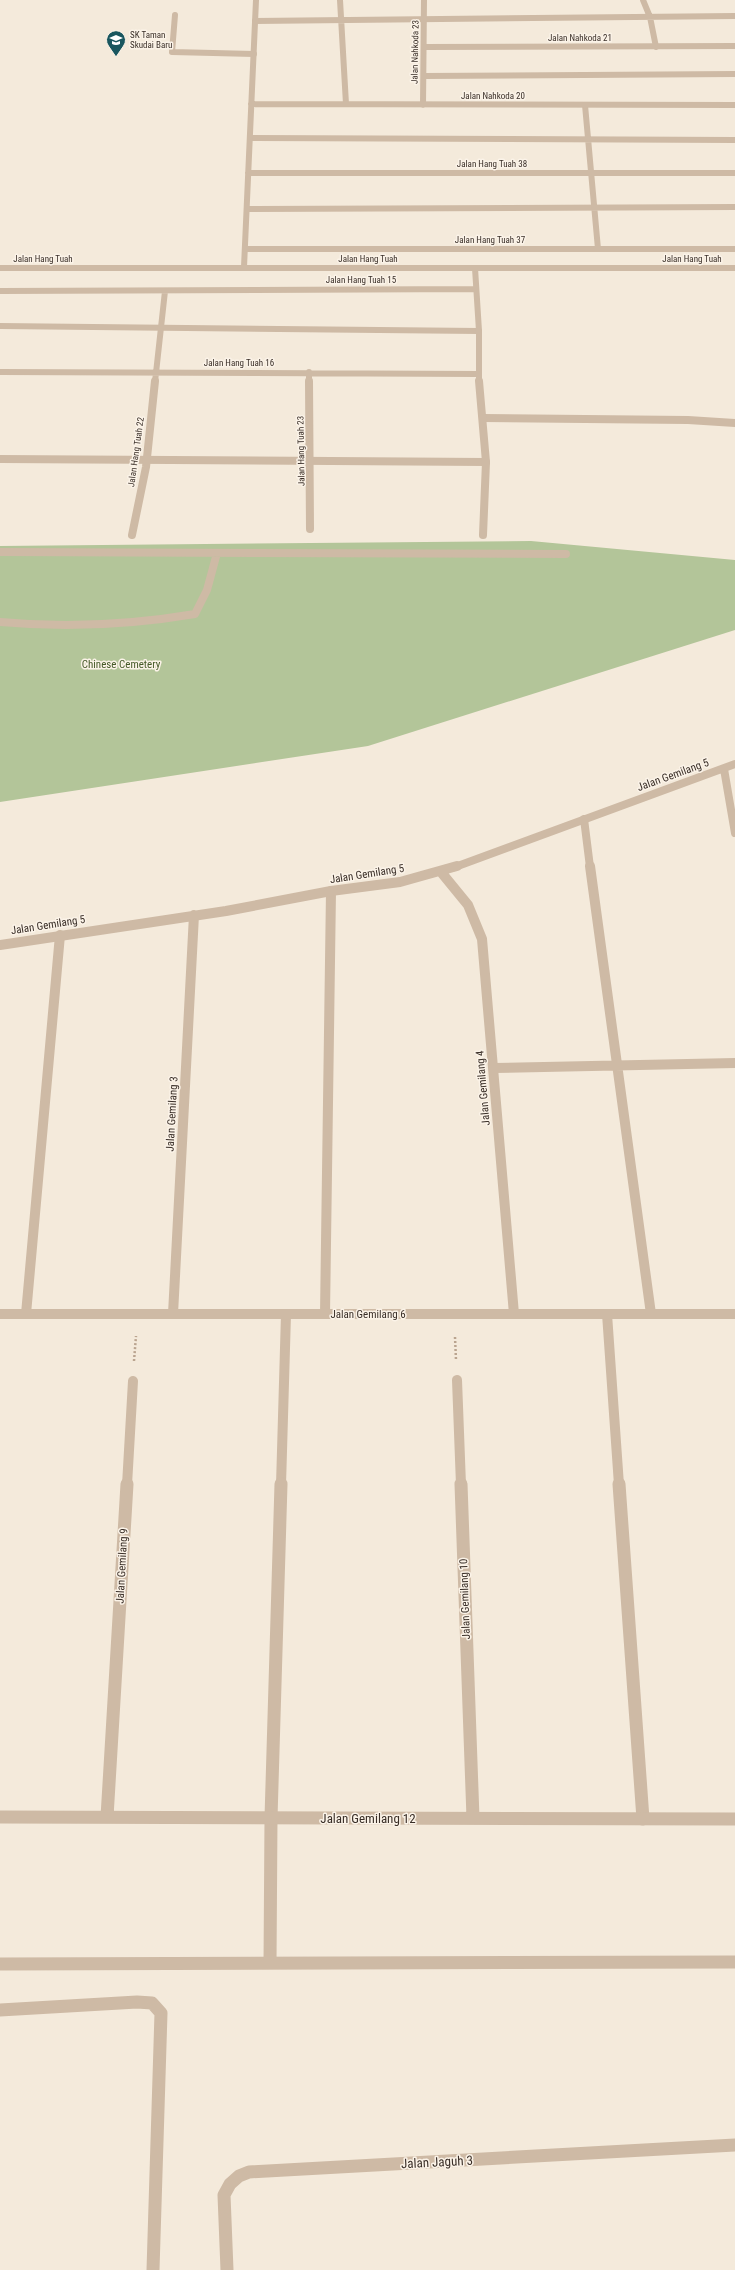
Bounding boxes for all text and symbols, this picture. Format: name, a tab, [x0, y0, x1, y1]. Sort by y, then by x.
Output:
street label: Jalan Nahkoda 23	[409, 20, 421, 84]
school or university icon: SK Taman Skudai Baru	[105, 29, 127, 57]
place label: SK Taman Skudai Baru	[130, 30, 172, 50]
street label: Jalan Nahkoda 21	[548, 33, 612, 43]
street label: Jalan Nahkoda 20	[461, 91, 525, 101]
street label: Jalan Hang Tuah 38	[457, 159, 527, 169]
street label: Jalan Hang Tuah 37	[455, 235, 526, 245]
street label: Jalan Hang Tuah	[13, 254, 73, 264]
street label: Jalan Hang Tuah	[338, 254, 398, 264]
street label: Jalan Hang Tuah	[662, 254, 722, 264]
street label: Jalan Hang Tuah 15	[326, 275, 397, 285]
street label: Jalan Hang Tuah 16	[204, 358, 274, 368]
street label: Jalan Hang Tuah 22	[126, 416, 146, 487]
street label: Jalan Hang Tuah 23	[295, 416, 307, 486]
park label: Chinese Cemetery	[82, 658, 161, 671]
street label: Jalan Gemilang 5	[635, 756, 711, 794]
street label: Jalan Gemilang 5	[329, 862, 405, 886]
street label: Jalan Gemilang 5	[10, 913, 86, 937]
street label: Jalan Gemilang 4	[473, 1049, 493, 1126]
street label: Jalan Gemilang 3	[164, 1076, 180, 1152]
street label: Jalan Gemilang 6	[330, 1308, 406, 1321]
street label: Jalan Gemilang 9	[114, 1528, 130, 1604]
street label: Jalan Gemilang 10	[457, 1558, 473, 1640]
street label: Jalan Gemilang 12	[320, 1811, 416, 1826]
street label: Jalan Jaguh 3	[401, 2153, 473, 2171]

